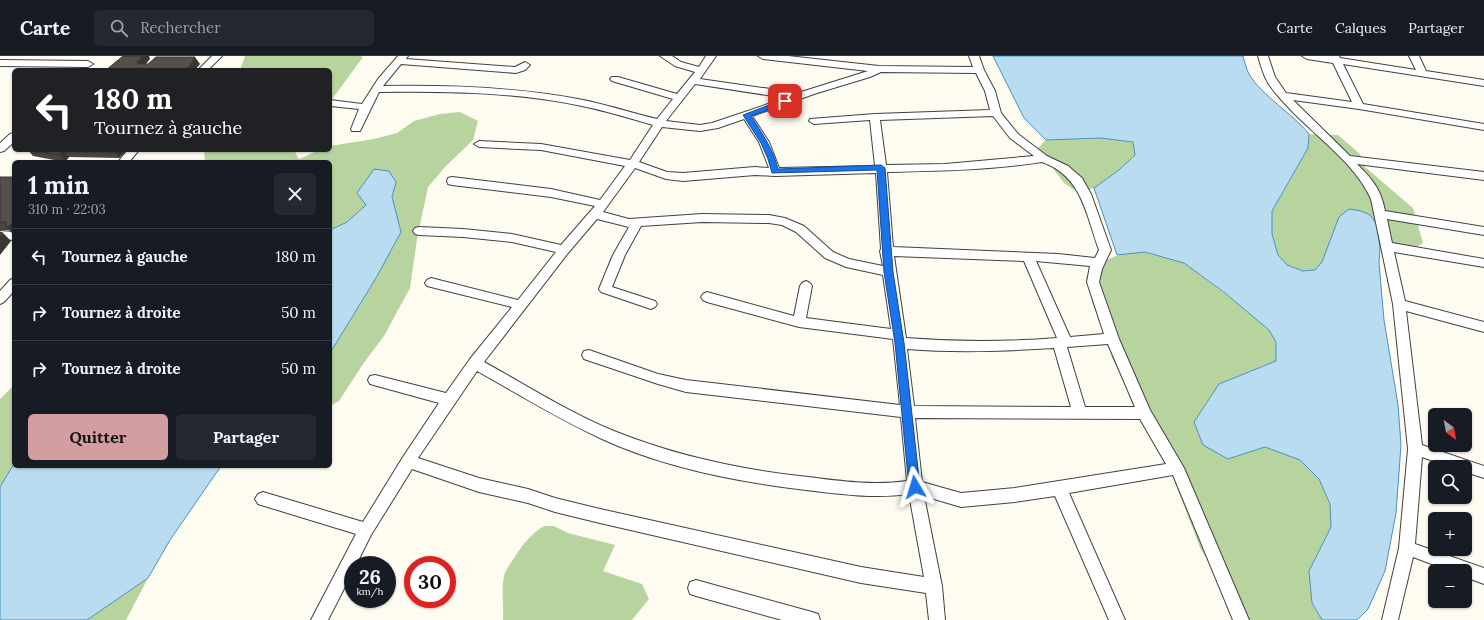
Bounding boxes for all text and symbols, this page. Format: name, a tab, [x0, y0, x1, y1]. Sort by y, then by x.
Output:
search box	[94, 10, 374, 46]
text: Carte	[20, 16, 70, 40]
icon: search	[108, 17, 130, 39]
text: Rechercher	[140, 18, 221, 37]
text: Carte	[1277, 19, 1313, 37]
text: Calques	[1335, 19, 1386, 37]
text: Partager	[1408, 19, 1464, 37]
text: 180 m	[94, 81, 172, 117]
icon: left	[28, 84, 80, 136]
pin	[768, 84, 802, 118]
icon: arrive	[774, 90, 796, 112]
text: Tournez à gauche	[94, 116, 242, 139]
text: 1 min	[28, 170, 89, 201]
button: close	[274, 173, 316, 215]
text: 310 m · 22:03	[28, 201, 106, 218]
icon: left	[28, 246, 50, 268]
text: Tournez à gauche	[62, 247, 188, 266]
text: 180 m	[275, 247, 316, 266]
icon: right	[28, 302, 50, 324]
text: Tournez à droite	[62, 303, 181, 322]
text: 50 m	[281, 303, 316, 322]
icon: right	[28, 358, 50, 380]
text: Tournez à droite	[62, 359, 181, 378]
text: 50 m	[281, 359, 316, 378]
north arrow	[1428, 408, 1472, 452]
map controls	[1428, 408, 1472, 608]
button: Quitter	[28, 414, 168, 460]
button: Partager	[176, 414, 316, 460]
button: search	[1428, 460, 1472, 504]
position arrow	[894, 466, 936, 508]
button: +	[1428, 512, 1472, 556]
speed limit sign: 30	[404, 556, 456, 608]
text: 26	[359, 564, 381, 589]
button: −	[1428, 564, 1472, 608]
text: km/h	[356, 585, 384, 598]

